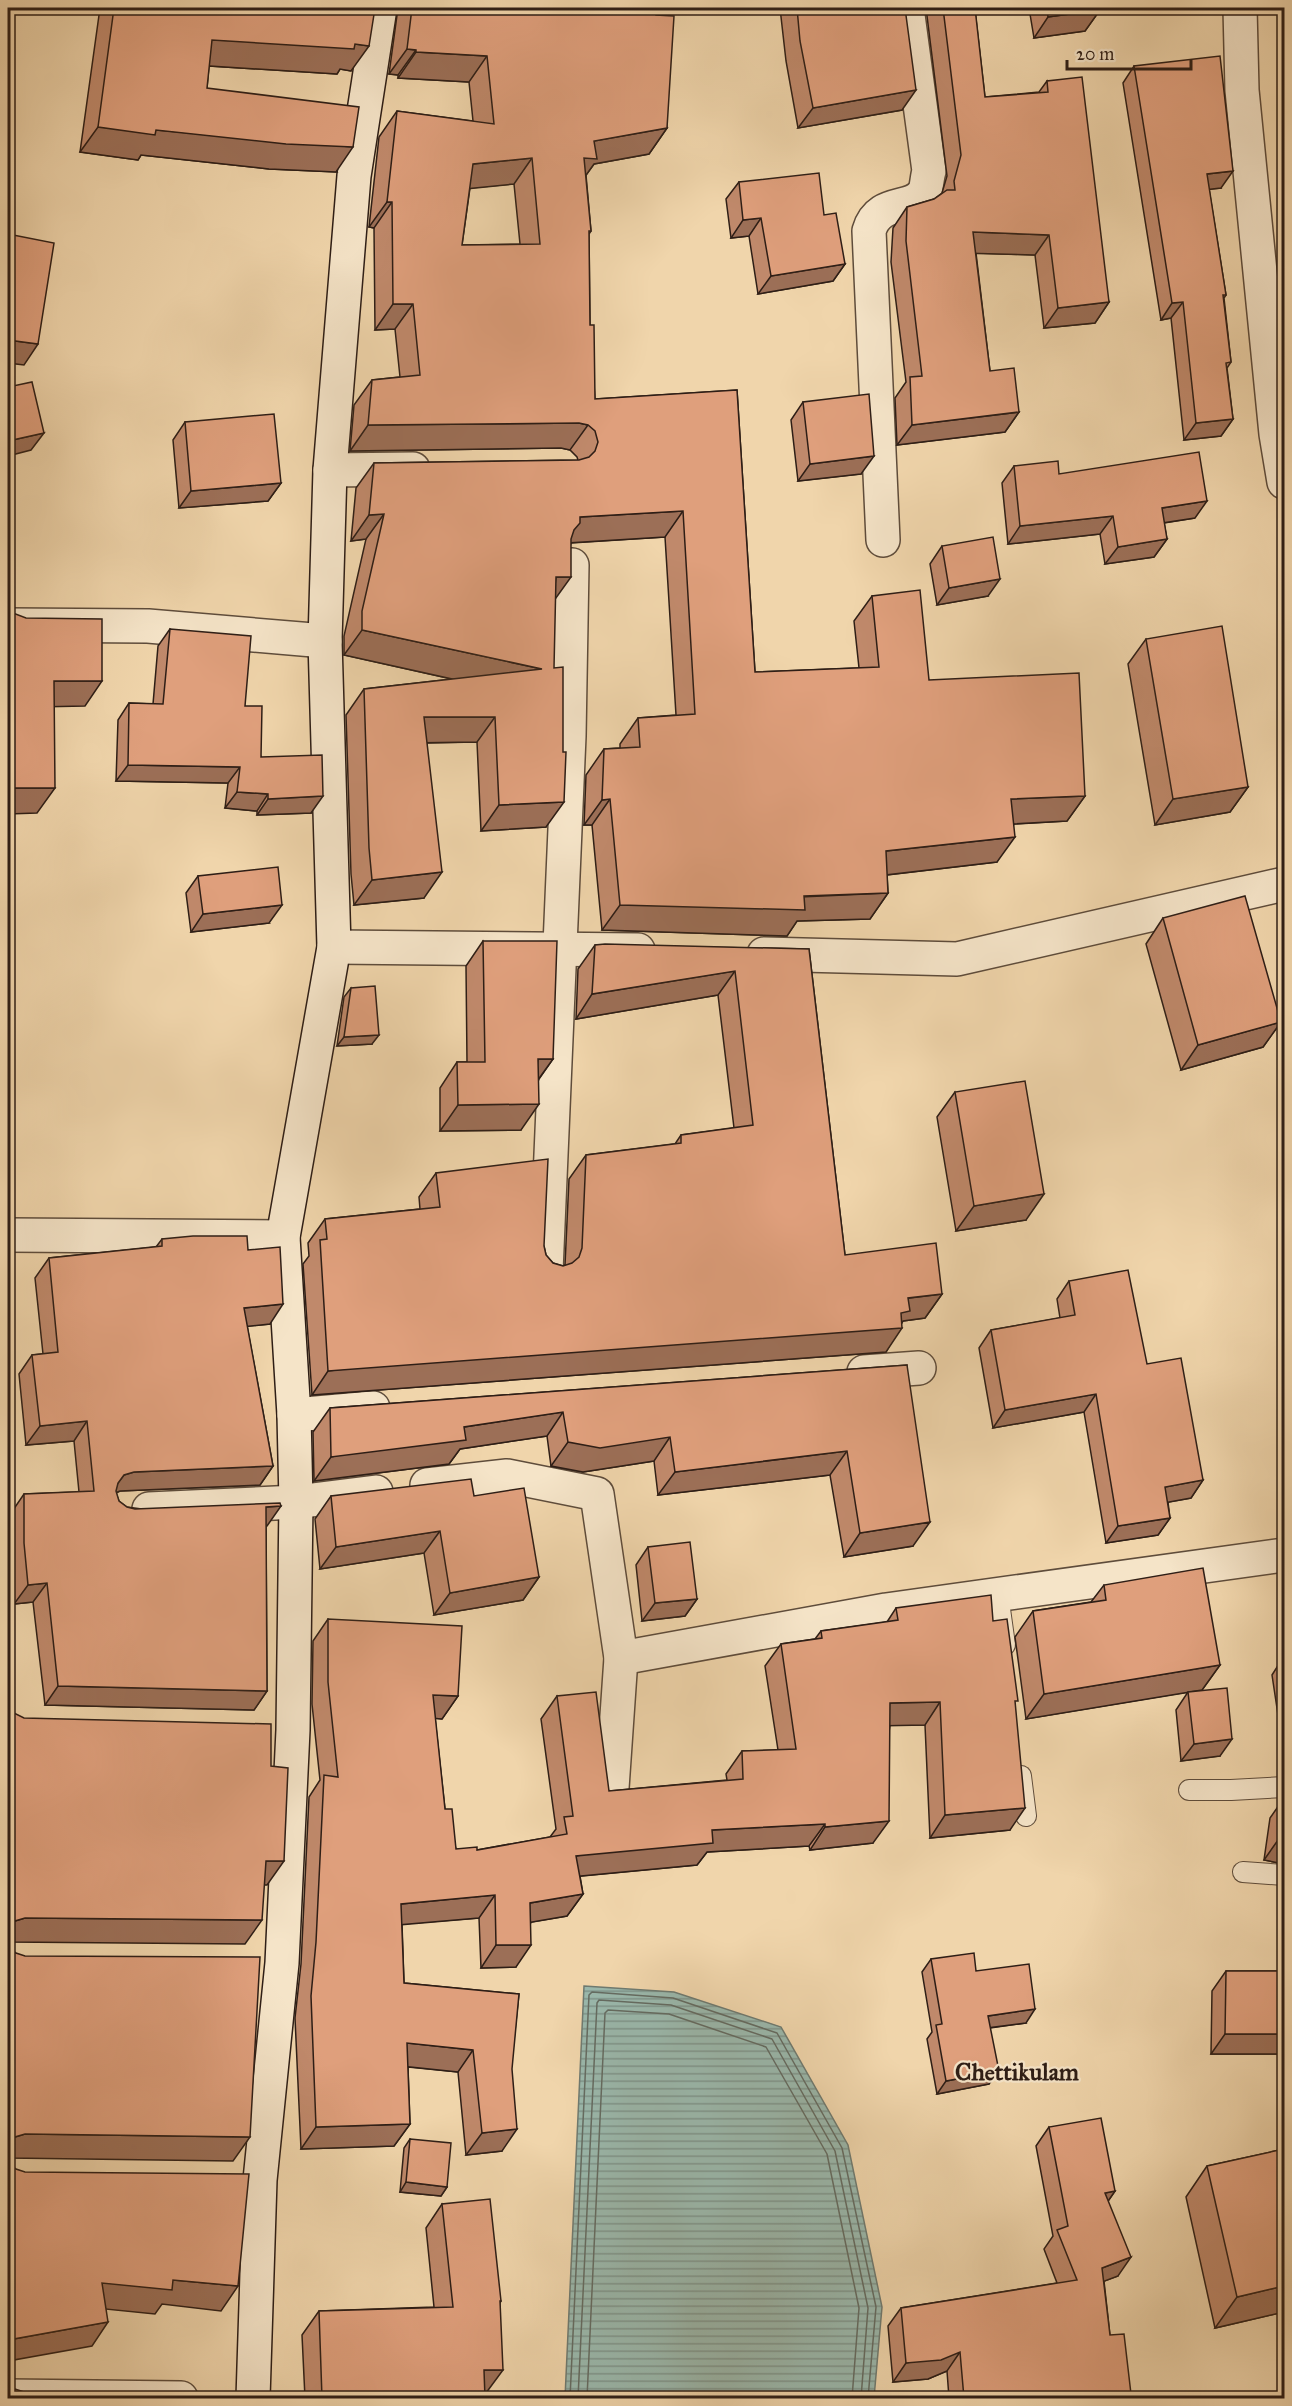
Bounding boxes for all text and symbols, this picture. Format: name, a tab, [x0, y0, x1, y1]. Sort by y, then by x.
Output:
scale bar	[1067, 33, 1192, 71]
text: 20 m	[1076, 43, 1114, 65]
district label: Chettikulam	[955, 2057, 1080, 2087]

